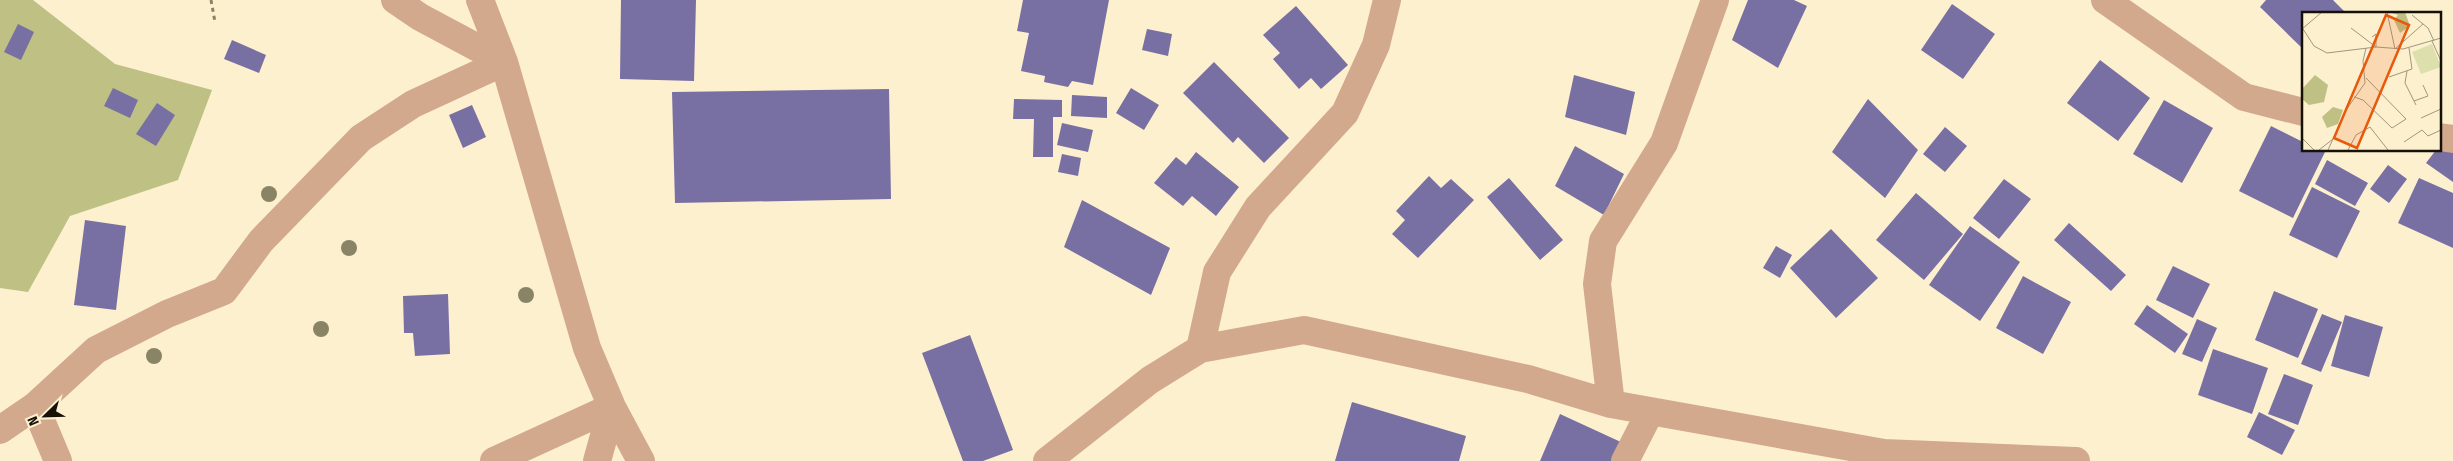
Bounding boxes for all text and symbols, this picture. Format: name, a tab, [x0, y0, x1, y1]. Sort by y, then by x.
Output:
inset map	[2302, 12, 2440, 151]
north arrow	[20, 391, 70, 441]
text: N	[24, 414, 43, 428]

